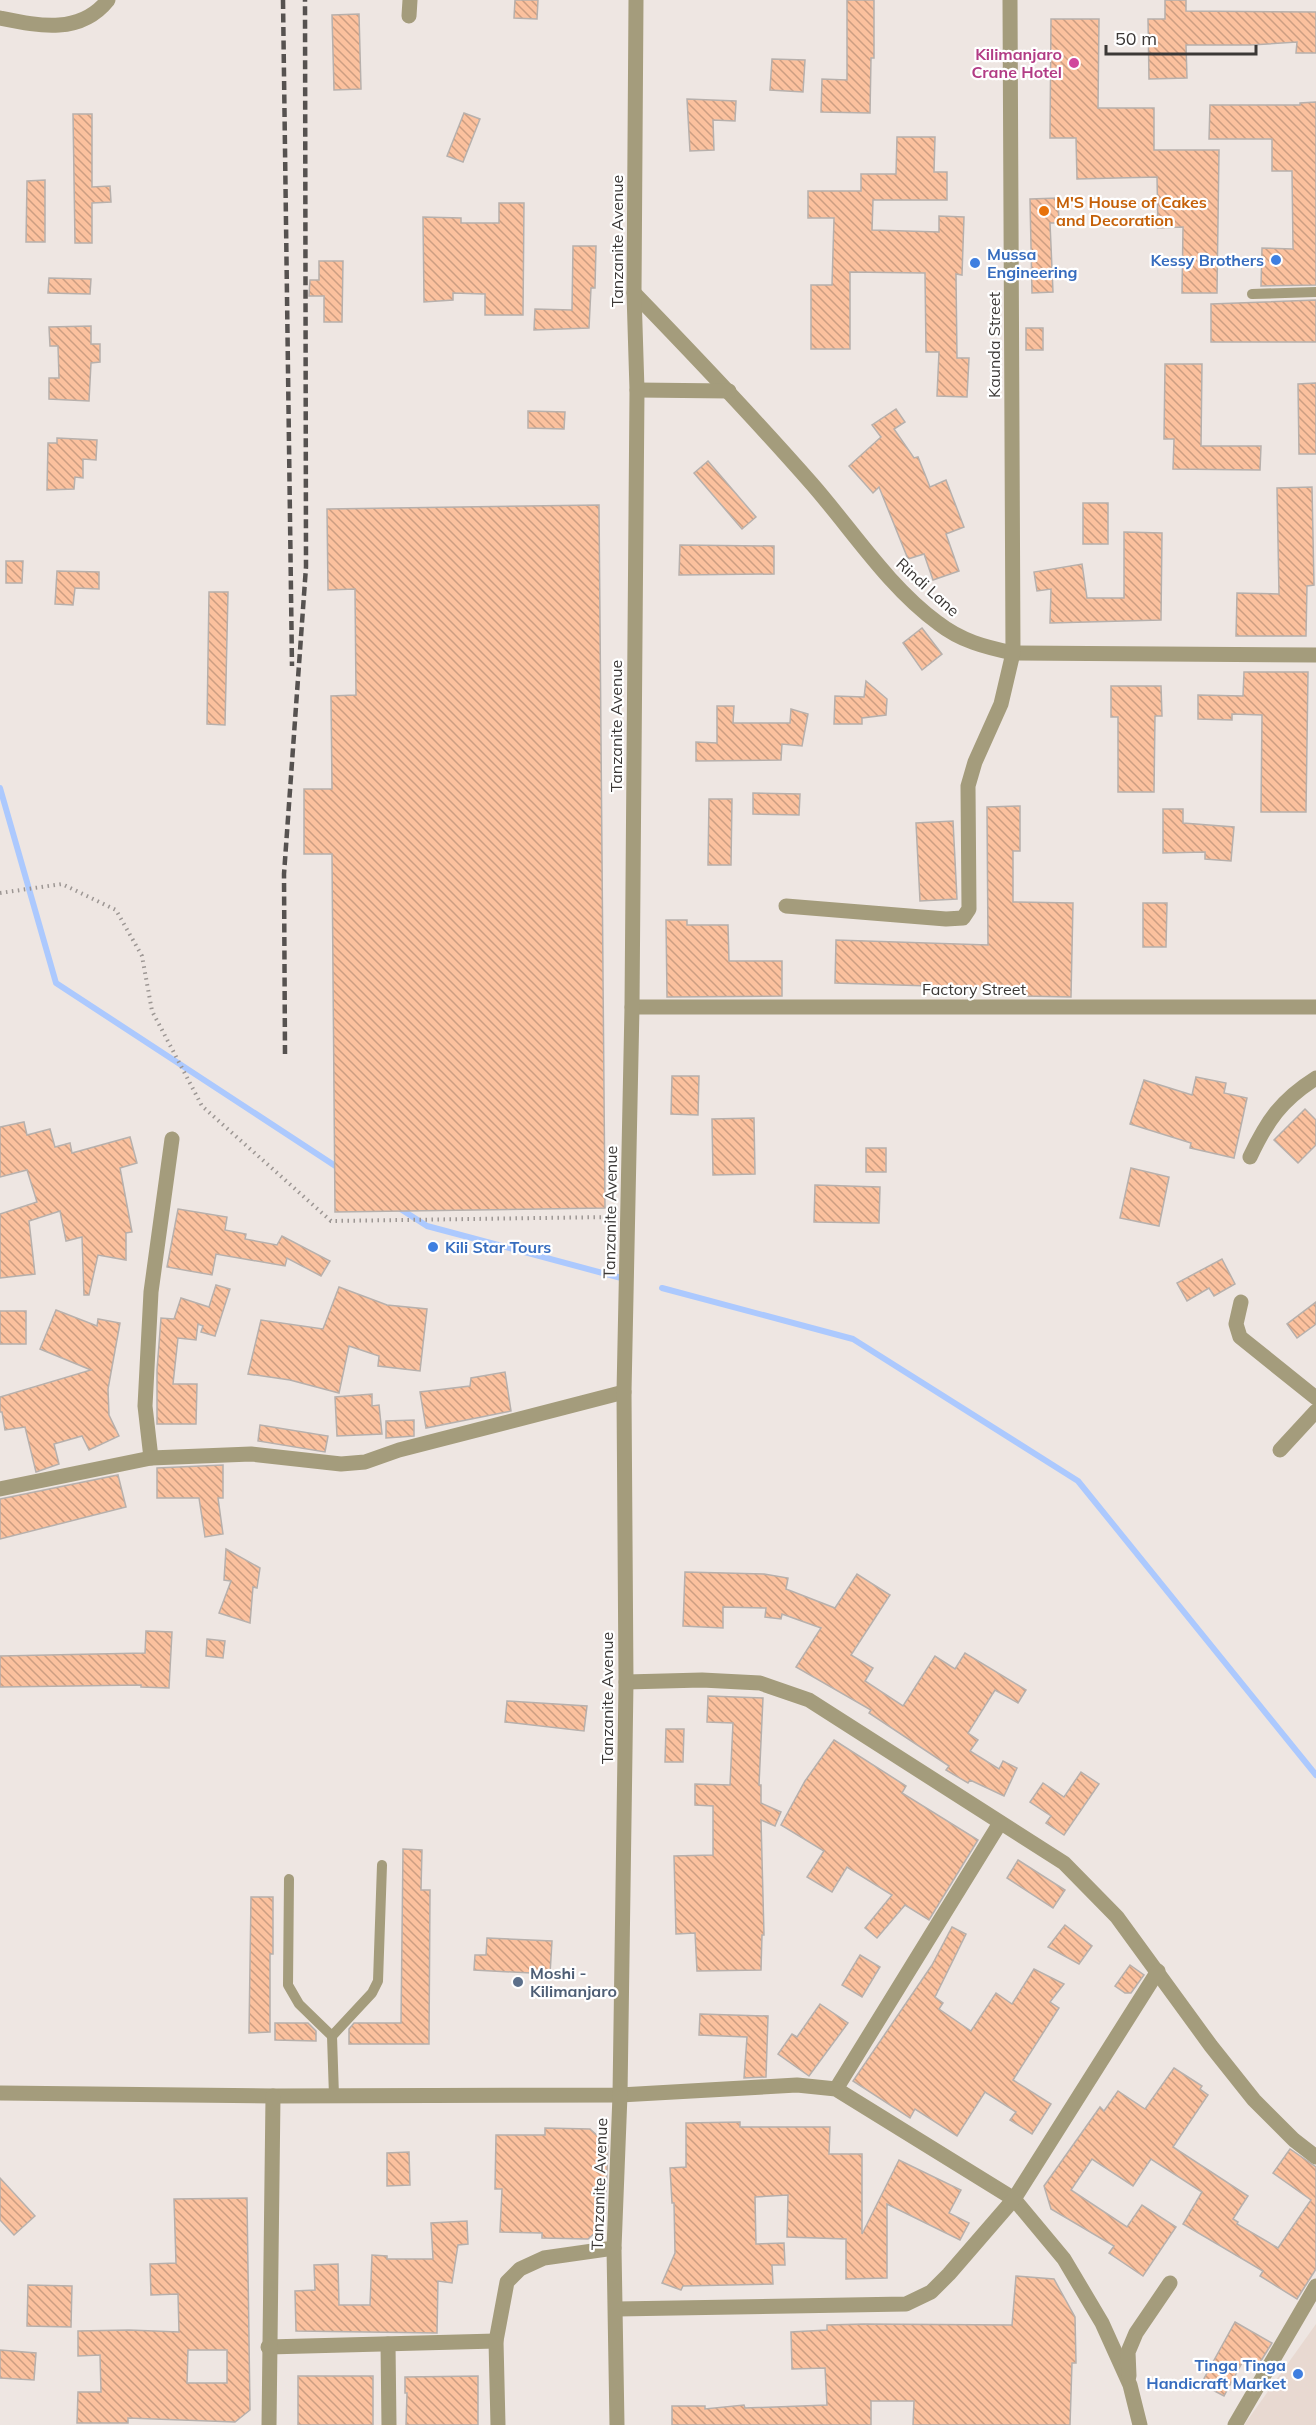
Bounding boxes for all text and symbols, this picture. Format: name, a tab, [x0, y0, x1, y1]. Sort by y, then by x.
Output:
scale bar	[1106, 18, 1256, 56]
text: 50 m	[1115, 27, 1157, 50]
place label: Kilimanjaro Crane Hotel	[971, 44, 1062, 82]
marker: Kilimanjaro Crane Hotel	[1067, 56, 1081, 70]
street label: Tanzanite Avenue	[607, 175, 627, 307]
place label: M'S House of Cakes and Decoration	[1056, 192, 1207, 230]
marker: M'S House of Cakes and Decoration	[1037, 204, 1051, 218]
place label: Mussa Engineering	[987, 244, 1078, 282]
place label: Kessy Brothers	[1151, 250, 1264, 270]
marker: Kessy Brothers	[1269, 253, 1283, 267]
marker: Mussa Engineering	[968, 256, 982, 270]
street label: Kaunda Street	[984, 292, 1004, 398]
street label: Rindi Lane	[892, 553, 964, 621]
street label: Tanzanite Avenue	[606, 660, 626, 792]
street label: Factory Street	[922, 979, 1026, 999]
street label: Tanzanite Avenue	[599, 1146, 621, 1278]
place label: Kili Star Tours	[445, 1237, 551, 1257]
marker: Kili Star Tours	[426, 1240, 440, 1254]
street label: Tanzanite Avenue	[597, 1632, 617, 1764]
place label: Moshi - Kilimanjaro	[530, 1963, 617, 2001]
marker: Moshi - Kilimanjaro	[511, 1975, 525, 1989]
street label: Tanzanite Avenue	[587, 2117, 611, 2251]
place label: Tinga Tinga Handicraft Market	[1146, 2355, 1286, 2393]
marker: Tinga Tinga Handicraft Market	[1291, 2367, 1305, 2381]

